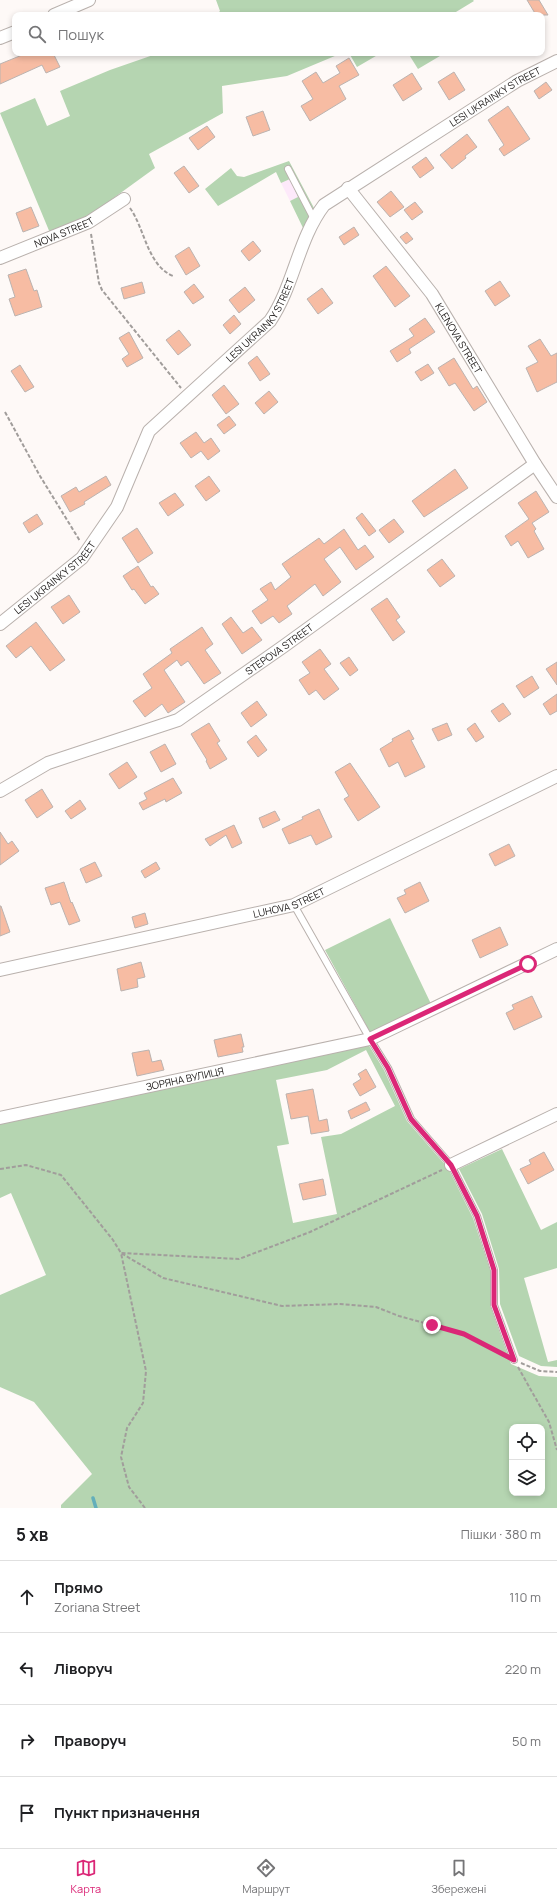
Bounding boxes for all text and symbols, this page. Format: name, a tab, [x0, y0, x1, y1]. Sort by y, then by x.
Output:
search box	[12, 12, 545, 56]
icon: search	[26, 23, 48, 45]
text: Пошук	[58, 24, 104, 45]
street label: LESI UKRAINKY STREET	[446, 63, 543, 130]
street label: NOVA STREET	[32, 214, 97, 250]
street label: LESI UKRAINKY STREET	[223, 276, 297, 365]
street label: KLENOVA STREET	[432, 300, 486, 376]
street label: LESI UKRAINKY STREET	[11, 538, 99, 617]
street label: STEPOVA STREET	[242, 620, 316, 678]
street label: LUHOVA STREET	[252, 884, 327, 921]
route start	[519, 955, 537, 973]
street label: ЗОРЯНА ВУЛИЦЯ	[144, 1063, 225, 1094]
route end	[423, 1316, 441, 1334]
map controls	[509, 1424, 545, 1496]
button: locate	[509, 1424, 545, 1460]
button: layers	[509, 1460, 545, 1496]
text: 5 хв	[16, 1523, 48, 1546]
text: Пішки · 380 m	[461, 1525, 541, 1543]
text: Прямо	[54, 1577, 103, 1598]
icon: ahead	[16, 1586, 38, 1608]
text: 110 m	[509, 1588, 541, 1606]
text: Zoriana Street	[54, 1598, 140, 1616]
icon: left	[16, 1658, 38, 1680]
text: Ліворуч	[54, 1658, 113, 1679]
text: 220 m	[505, 1660, 541, 1678]
icon: right	[16, 1730, 38, 1752]
text: Праворуч	[54, 1730, 126, 1751]
text: 50 m	[512, 1732, 541, 1750]
icon: arrive	[16, 1802, 38, 1824]
text: Пункт призначення	[54, 1802, 200, 1823]
tab: Карта	[71, 1857, 101, 1896]
tab: Маршрут	[242, 1857, 290, 1896]
tab: Збережені	[431, 1857, 486, 1896]

